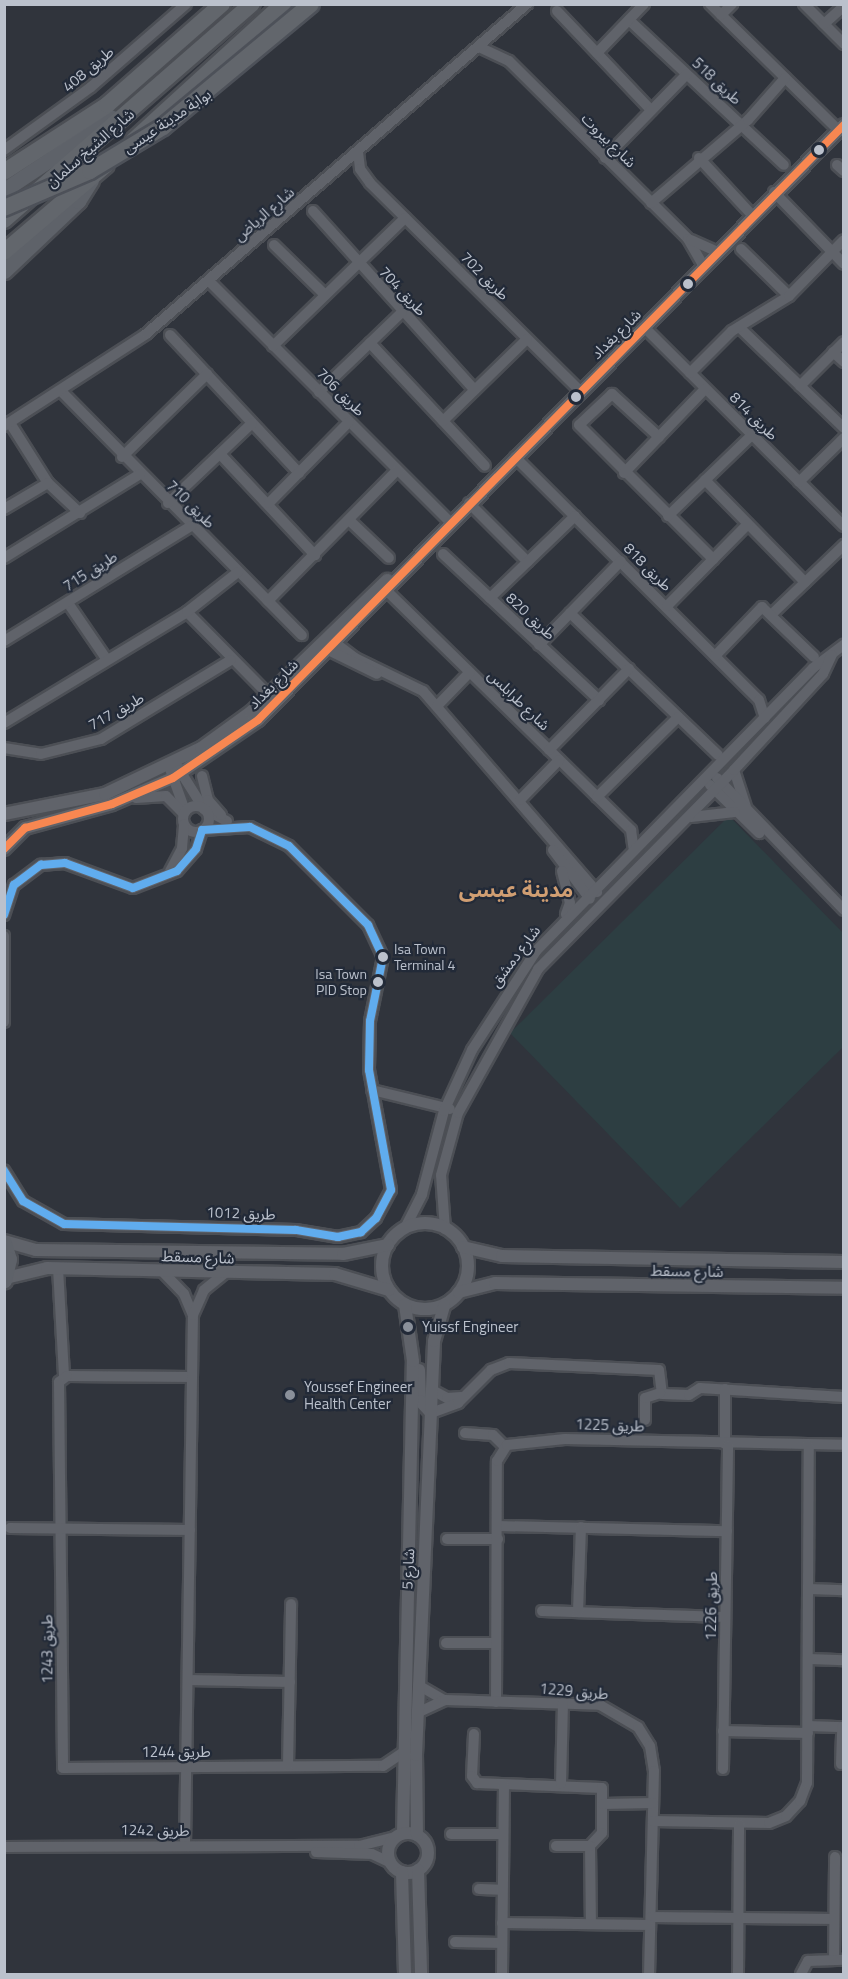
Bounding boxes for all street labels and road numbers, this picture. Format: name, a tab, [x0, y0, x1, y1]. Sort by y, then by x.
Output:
street label: طريق 408	[59, 43, 117, 95]
street label: طريق 518	[689, 54, 745, 108]
street label: بوابة مدينة عيسى	[120, 85, 214, 157]
street label: شارع الشيخ سلمان	[42, 105, 138, 191]
street label: شارع بيروت	[578, 109, 640, 171]
street label: شارع الرياض	[230, 183, 298, 245]
street label: طريق 702	[457, 248, 513, 304]
street label: طريق 704	[376, 263, 430, 319]
street label: شارع بغداد	[587, 305, 645, 363]
street label: طريق 706	[313, 364, 369, 420]
street label: طريق 814	[726, 388, 782, 444]
street label: طريق 710	[163, 476, 219, 532]
street label: طريق 818	[620, 539, 676, 595]
street label: طريق 715	[59, 547, 121, 595]
street label: طريق 820	[503, 589, 559, 643]
street label: شارع بغداد	[244, 655, 302, 713]
street label: شارع طرابلس	[484, 666, 554, 734]
street label: طريق 717	[85, 688, 147, 734]
street label: شارع دمشق	[486, 922, 544, 990]
street label: طريق 1012	[206, 1203, 276, 1223]
street label: شارع مسقط	[161, 1247, 235, 1267]
street label: شارع مسقط	[650, 1261, 724, 1281]
street label: طريق 1225	[575, 1415, 645, 1435]
street label: شارع 5	[398, 1548, 418, 1590]
street label: طريق 1226	[701, 1571, 721, 1641]
street label: طريق 1243	[38, 1614, 56, 1684]
street label: طريق 1229	[539, 1679, 609, 1703]
street label: طريق 1244	[141, 1743, 211, 1761]
street label: طريق 1242	[120, 1820, 190, 1840]

